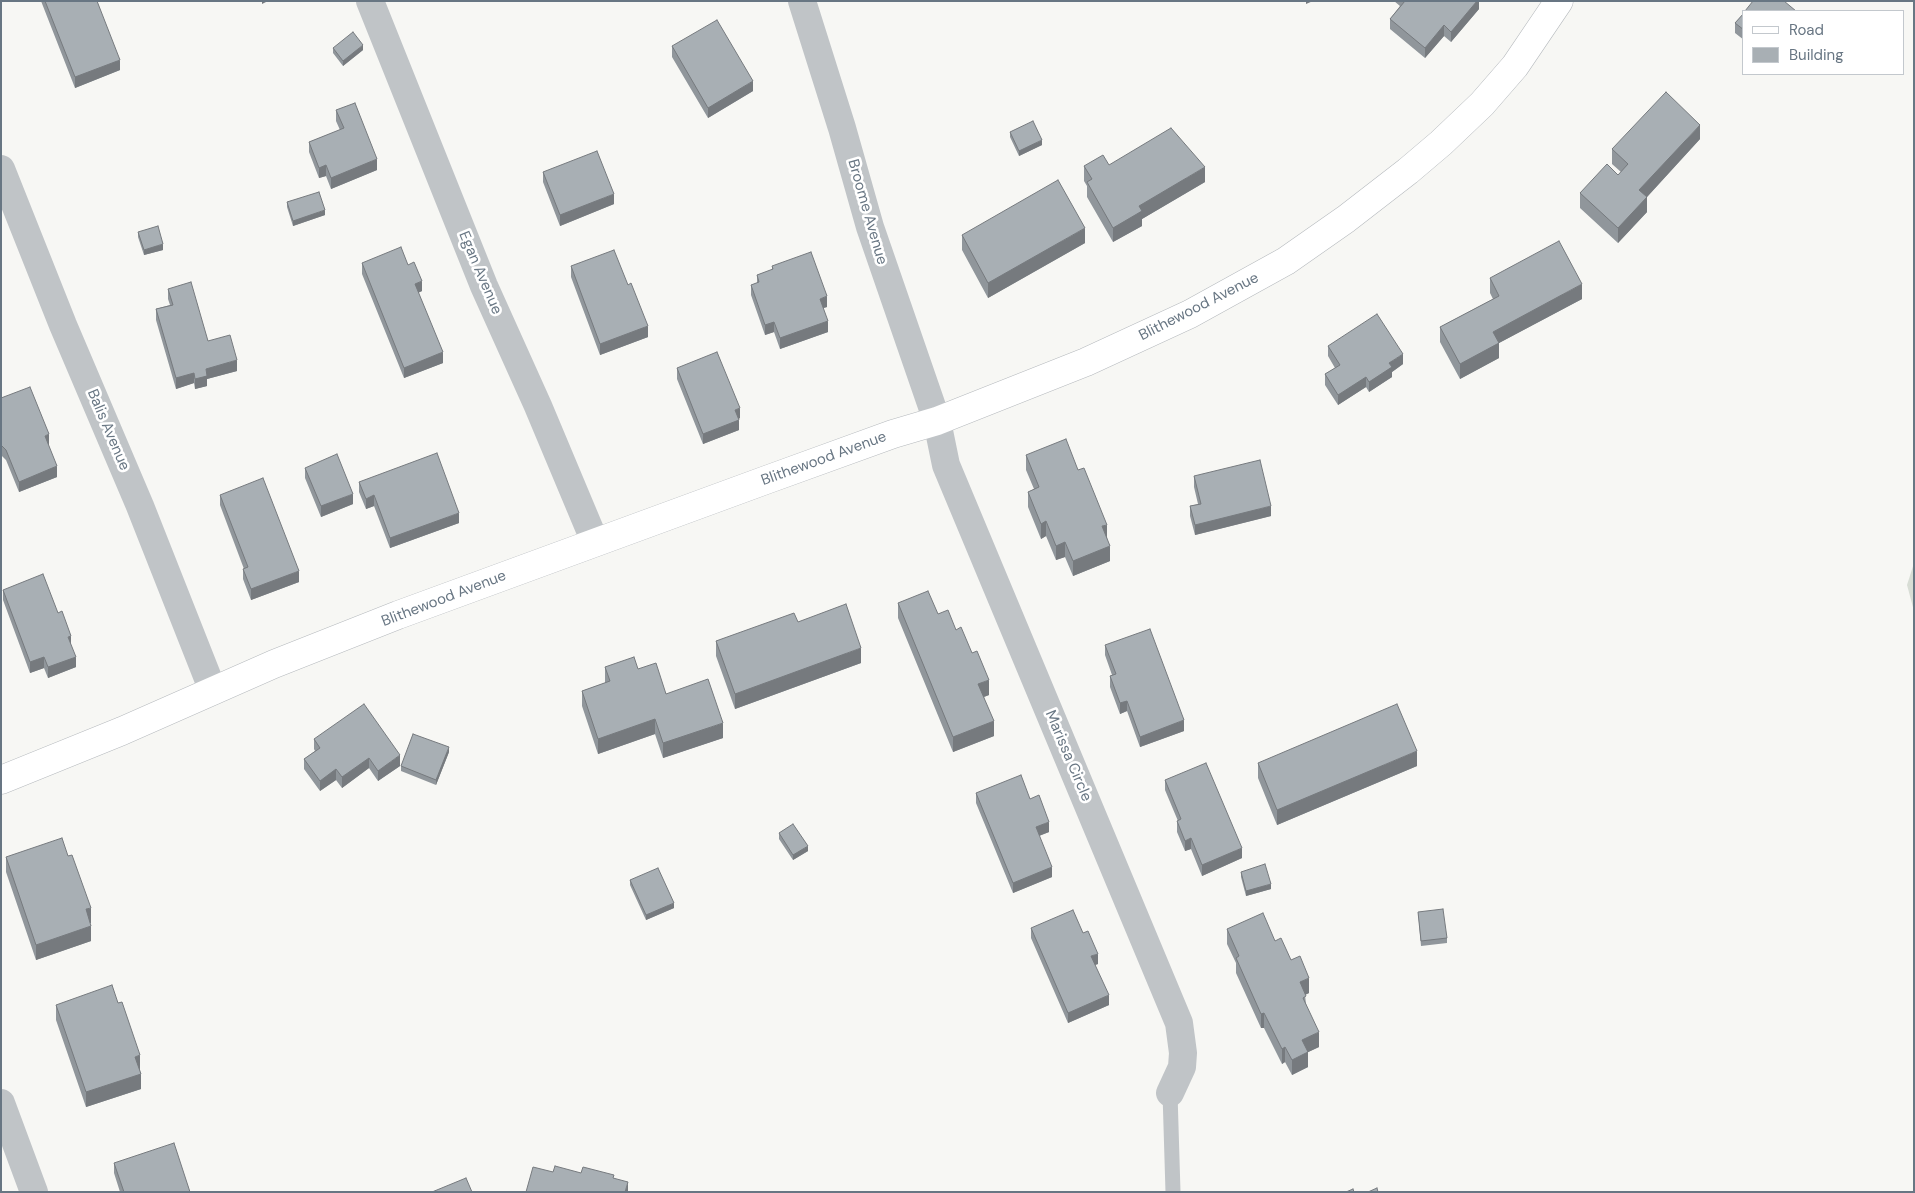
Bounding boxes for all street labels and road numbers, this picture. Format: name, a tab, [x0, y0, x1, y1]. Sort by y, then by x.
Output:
street label: Broome Avenue	[843, 157, 891, 267]
street label: Egan Avenue	[454, 229, 506, 317]
street label: Blithewood Avenue	[1136, 269, 1262, 345]
street label: Balis Avenue	[83, 387, 133, 473]
street label: Blithewood Avenue	[759, 428, 889, 490]
street label: Blithewood Avenue	[379, 567, 509, 631]
street label: Marissa Circle	[1041, 708, 1095, 804]

